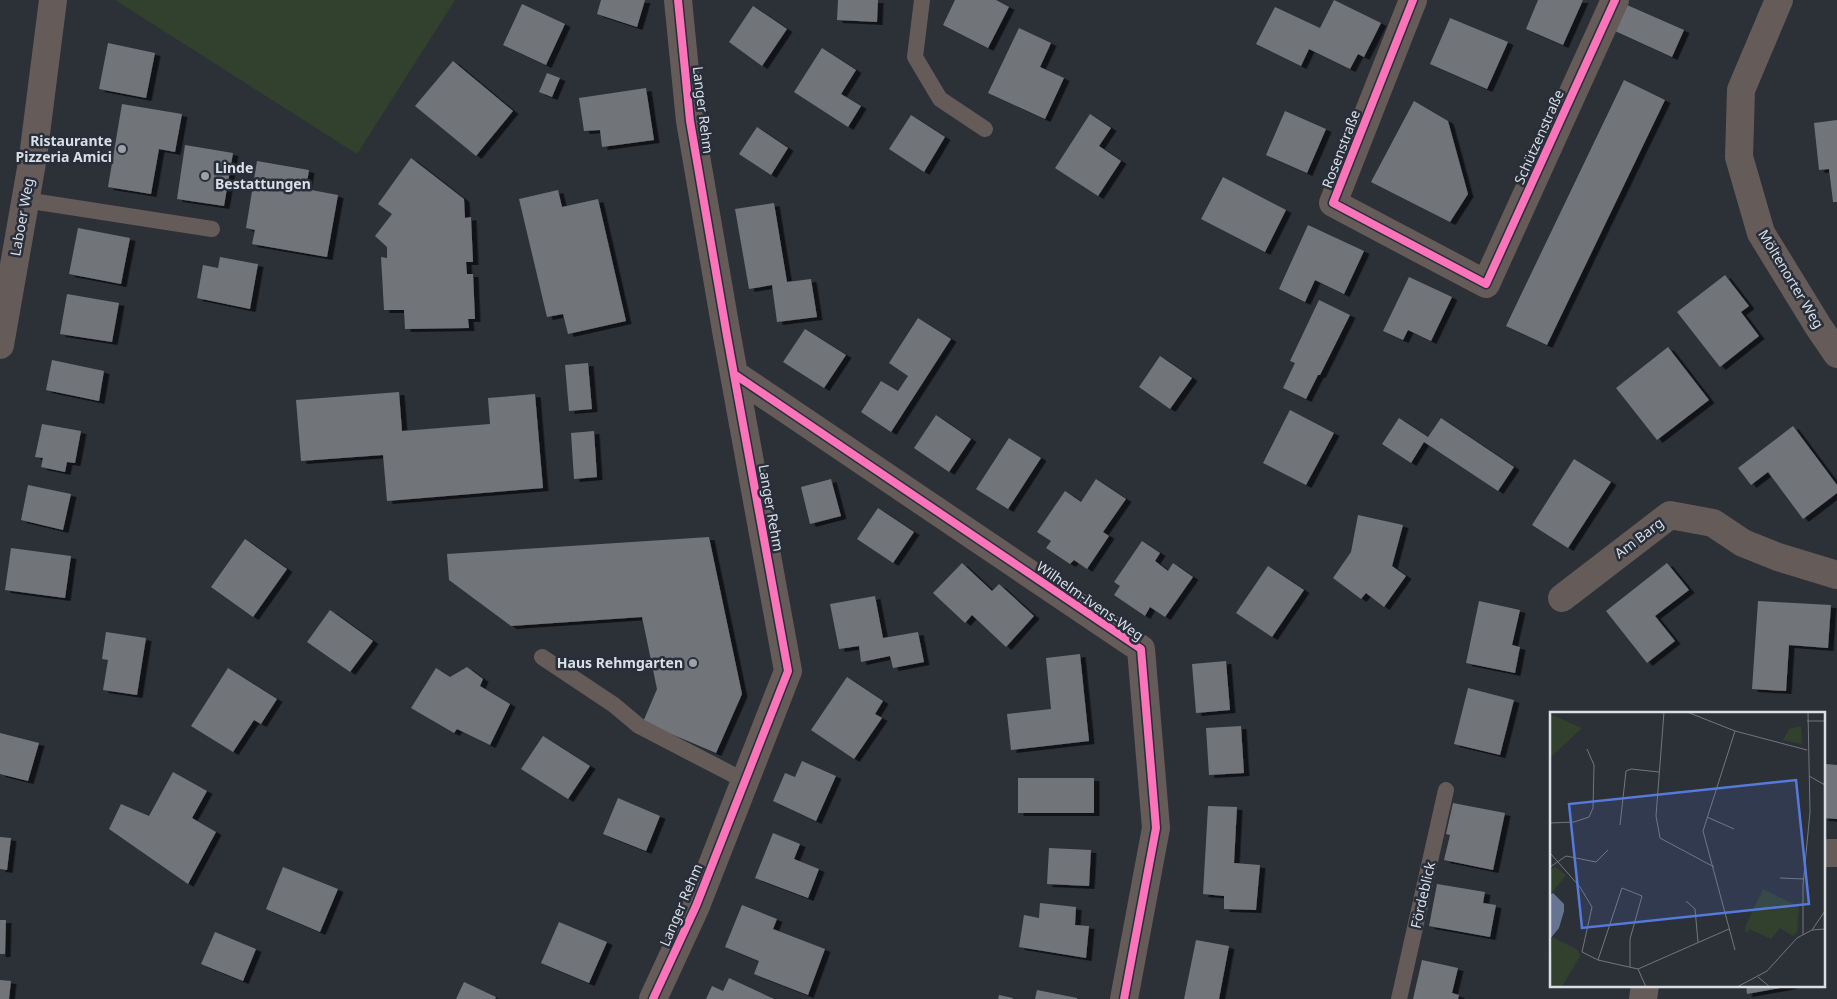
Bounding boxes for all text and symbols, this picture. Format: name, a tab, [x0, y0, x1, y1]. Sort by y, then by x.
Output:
street label: Langer Rehm	[689, 65, 718, 155]
street label: Schützenstraße	[1509, 86, 1568, 187]
street label: Rosenstraße	[1317, 107, 1364, 191]
place label: Ristaurante Pizzeria Amici	[16, 131, 112, 166]
marker: Ristaurante Pizzeria Amici	[116, 143, 128, 155]
place label: Linde Bestattungen	[215, 158, 311, 193]
marker: Linde Bestattungen	[199, 170, 211, 182]
street label: Laboer Weg	[5, 176, 38, 257]
street label: Möltenorter Weg	[1754, 226, 1828, 332]
street label: Langer Rehm	[754, 463, 788, 553]
street label: Am Barg	[1610, 513, 1667, 562]
street label: Wilhelm-Ivens-Weg	[1033, 556, 1148, 645]
place label: Haus Rehmgarten	[557, 653, 683, 672]
marker: Haus Rehmgarten	[687, 657, 699, 669]
inset map	[1550, 712, 1824, 986]
street label: Fördeblick	[1406, 859, 1440, 930]
street label: Langer Rehm	[655, 861, 707, 949]

